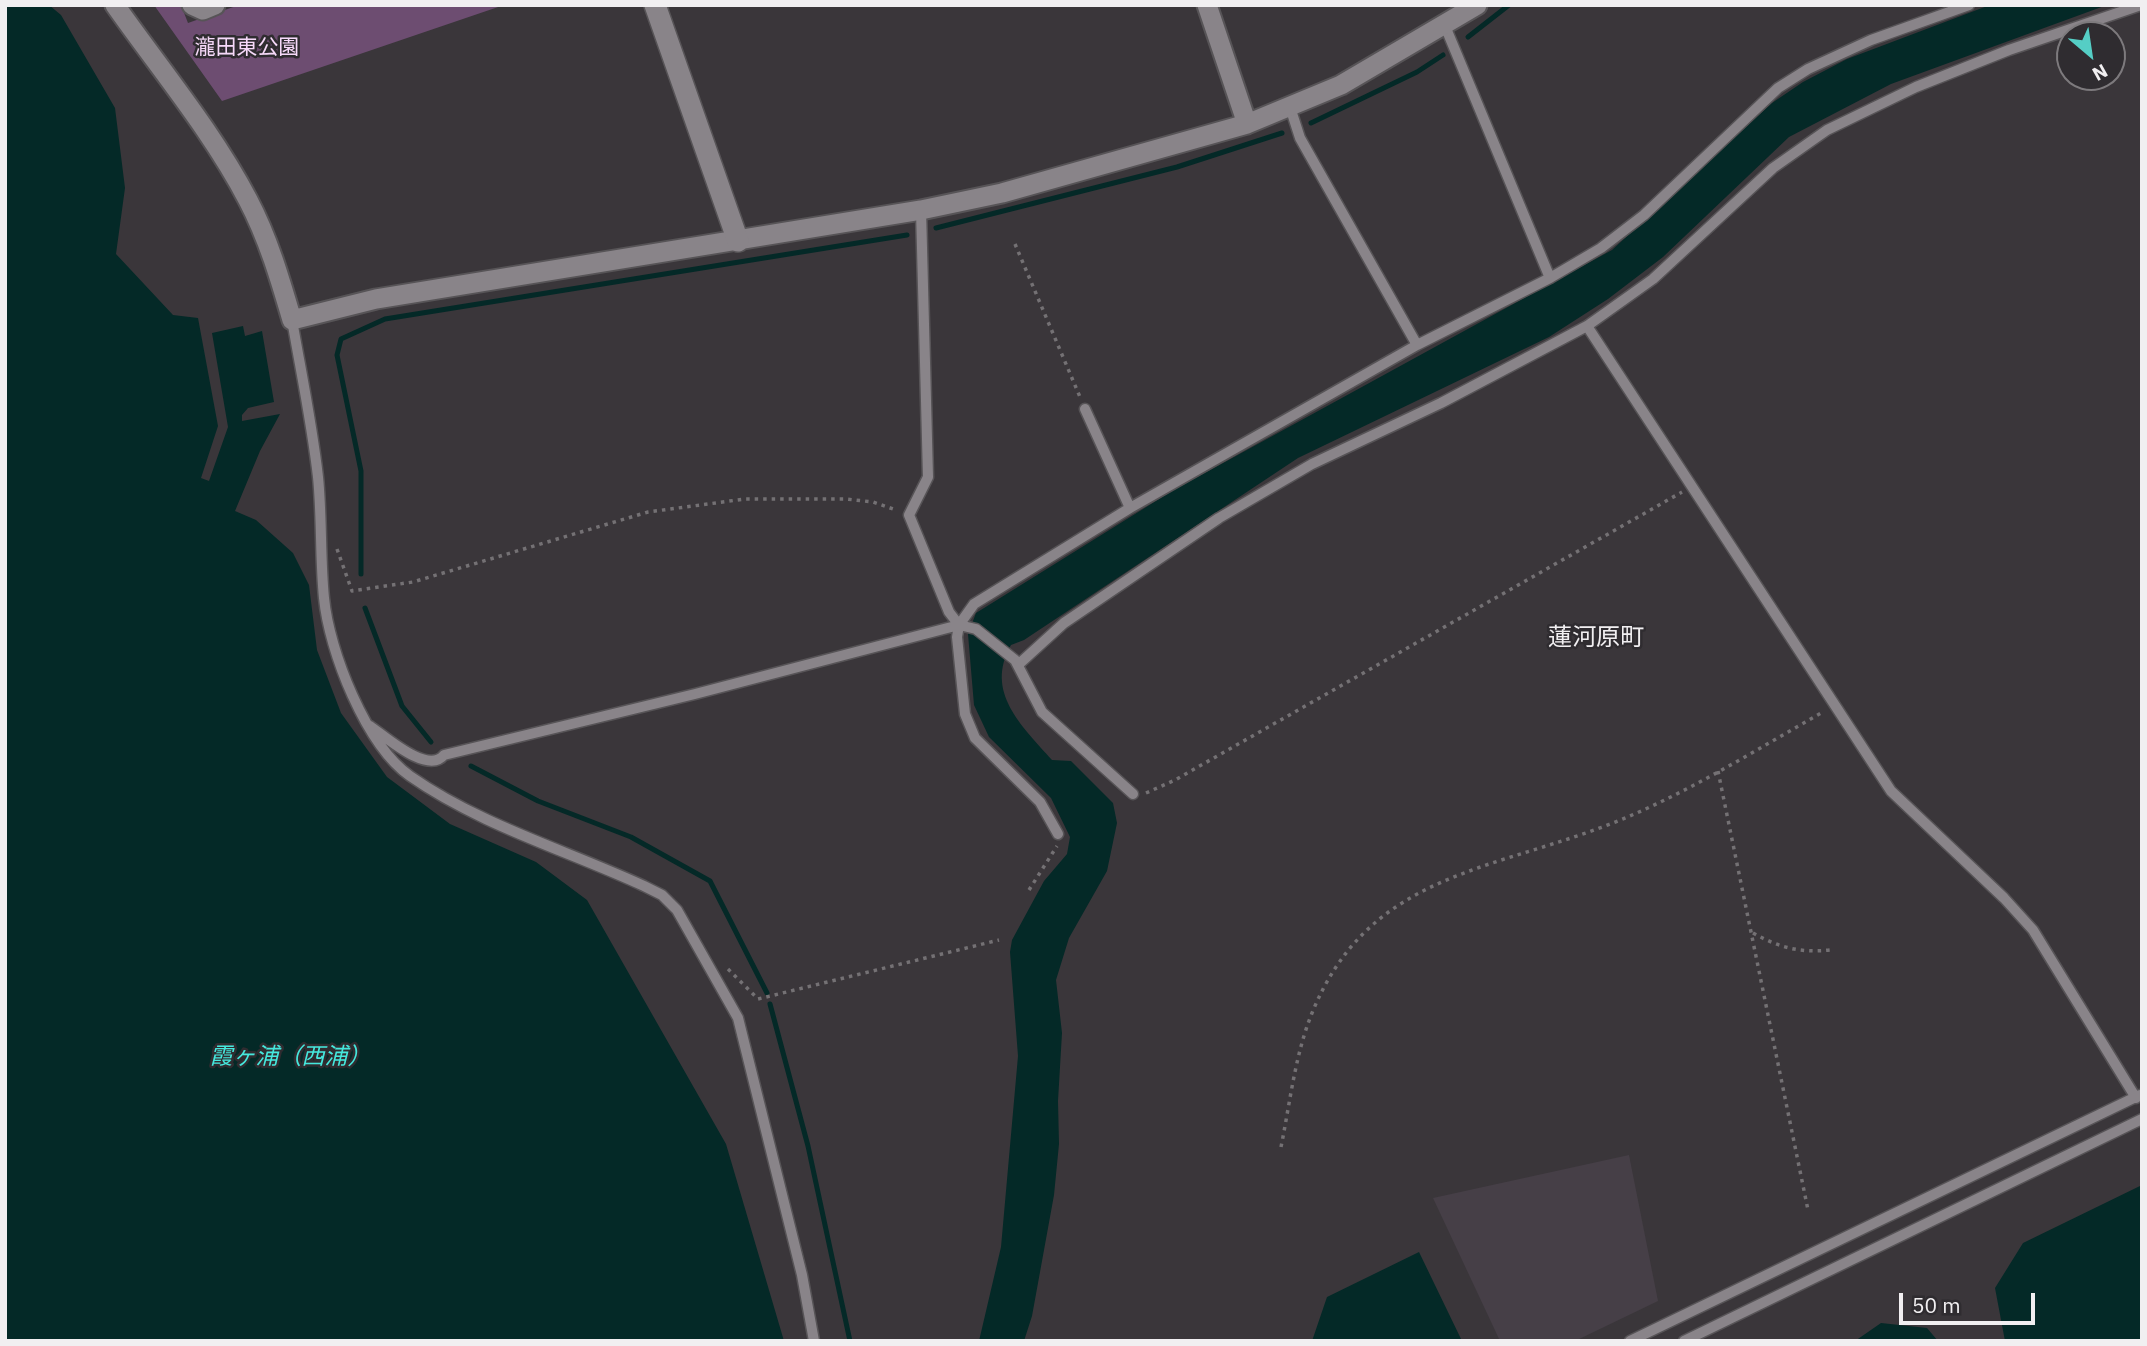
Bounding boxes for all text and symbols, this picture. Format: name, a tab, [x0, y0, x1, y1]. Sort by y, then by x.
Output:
north arrow	[2056, 21, 2126, 91]
park label: 瀧田東公園	[195, 35, 299, 61]
text: N	[2088, 59, 2112, 86]
district label: 蓮河原町	[1548, 624, 1644, 652]
water label: 霞ヶ浦（西浦）	[210, 1043, 370, 1071]
scale bar	[1902, 1280, 2038, 1324]
text: 50 m	[1912, 1291, 1961, 1319]

